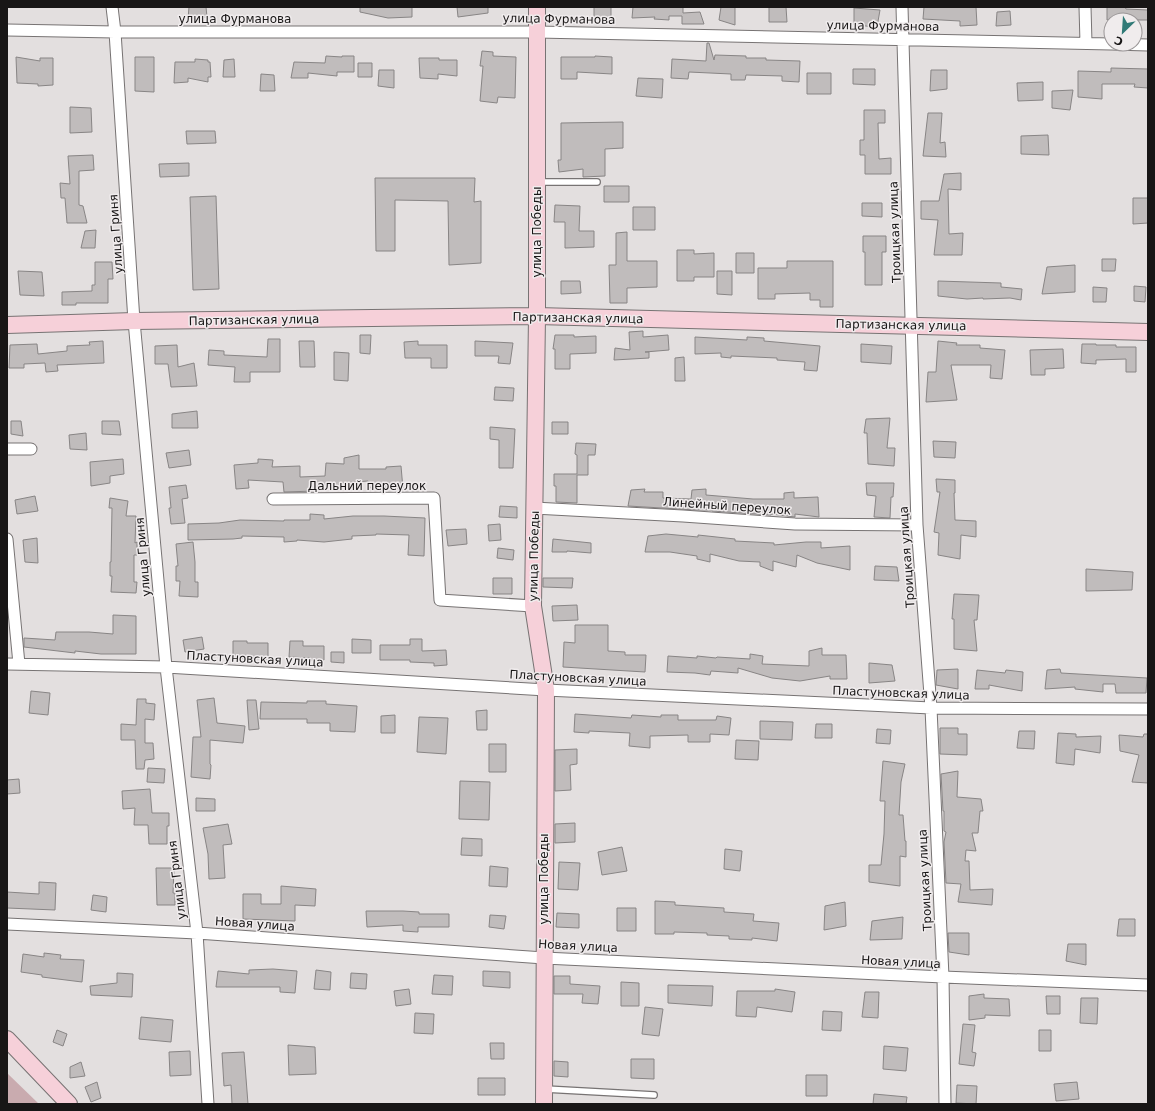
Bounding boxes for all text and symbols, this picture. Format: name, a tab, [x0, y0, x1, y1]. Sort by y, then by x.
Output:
street label: улица Фурманова	[502, 11, 616, 27]
street label: улица Фурманова	[179, 12, 291, 26]
north arrow	[1103, 12, 1143, 52]
street label: улица Фурманова	[826, 18, 940, 34]
text: С	[1113, 33, 1125, 48]
street label: Троицкая улица	[886, 181, 904, 284]
street label: улица Победы	[530, 187, 544, 277]
street label: улица Гриня	[106, 194, 126, 274]
street label: Партизанская улица	[513, 310, 643, 326]
street label: Партизанская улица	[189, 312, 319, 328]
street label: Партизанская улица	[836, 317, 966, 333]
street label: Дальний переулок	[308, 479, 426, 493]
street label: Линейный переулок	[662, 495, 792, 517]
street label: Троицкая улица	[896, 506, 918, 609]
street label: улица Победы	[526, 510, 542, 602]
street label: улица Гриня	[133, 517, 153, 597]
street label: Пластуновская улица	[186, 648, 324, 670]
street label: Пластуновская улица	[509, 667, 647, 689]
street label: Пластуновская улица	[832, 684, 970, 702]
street label: Троицкая улица	[915, 829, 935, 932]
street label: улица Победы	[537, 834, 551, 924]
street label: улица Гриня	[165, 840, 189, 920]
street label: Новая улица	[215, 914, 295, 934]
street label: Новая улица	[538, 937, 618, 955]
street label: Новая улица	[861, 953, 941, 971]

